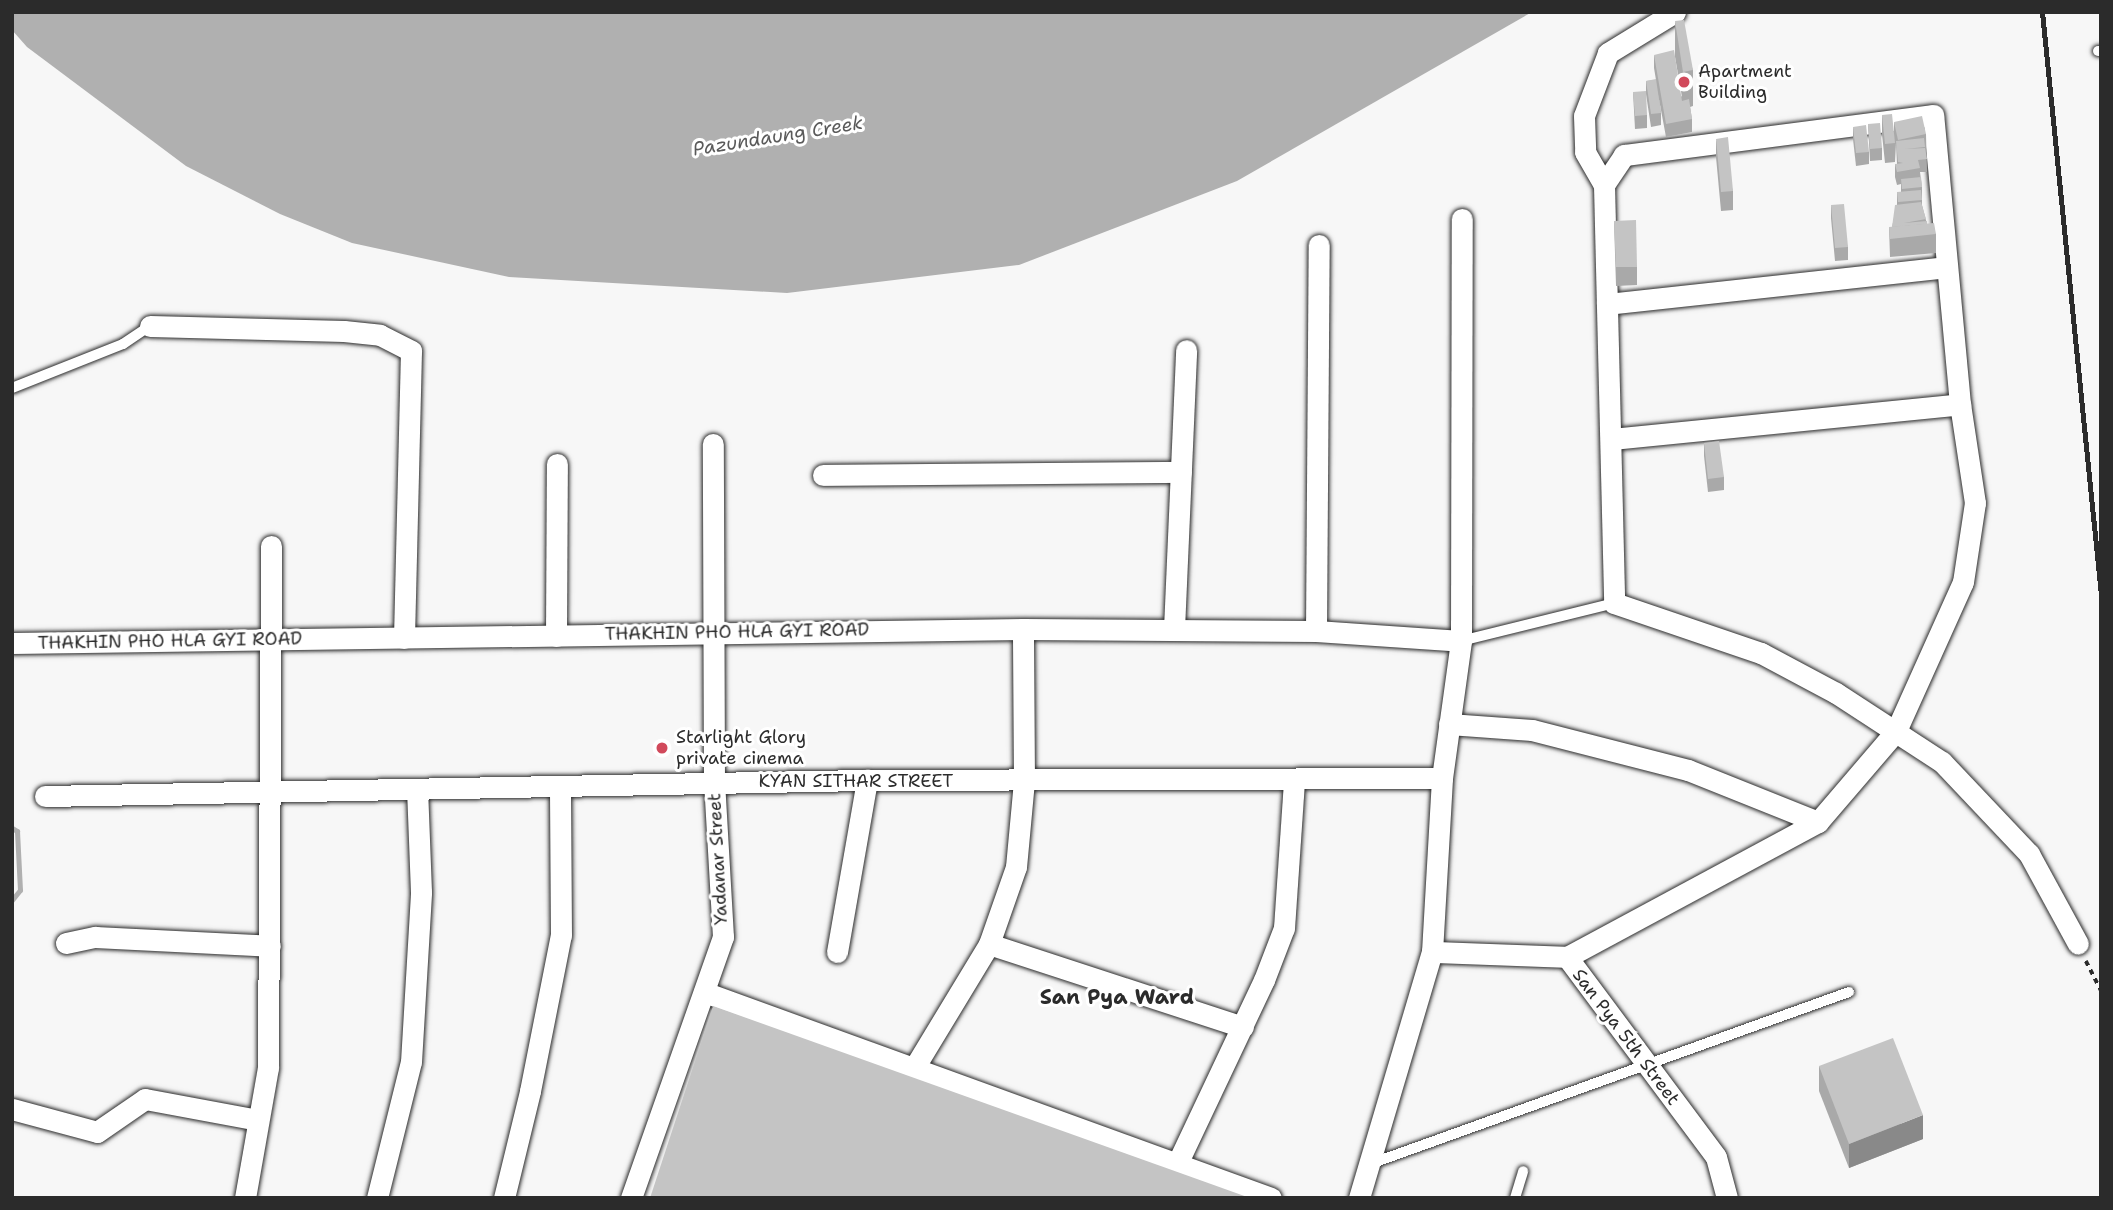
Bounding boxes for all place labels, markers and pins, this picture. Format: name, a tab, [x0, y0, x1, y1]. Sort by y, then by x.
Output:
place label: Apartment Building	[1698, 61, 1792, 104]
marker: Apartment Building	[1676, 74, 1692, 90]
place label: Starlight Glory private cinema	[676, 727, 806, 770]
marker: Starlight Glory private cinema	[654, 740, 670, 756]

